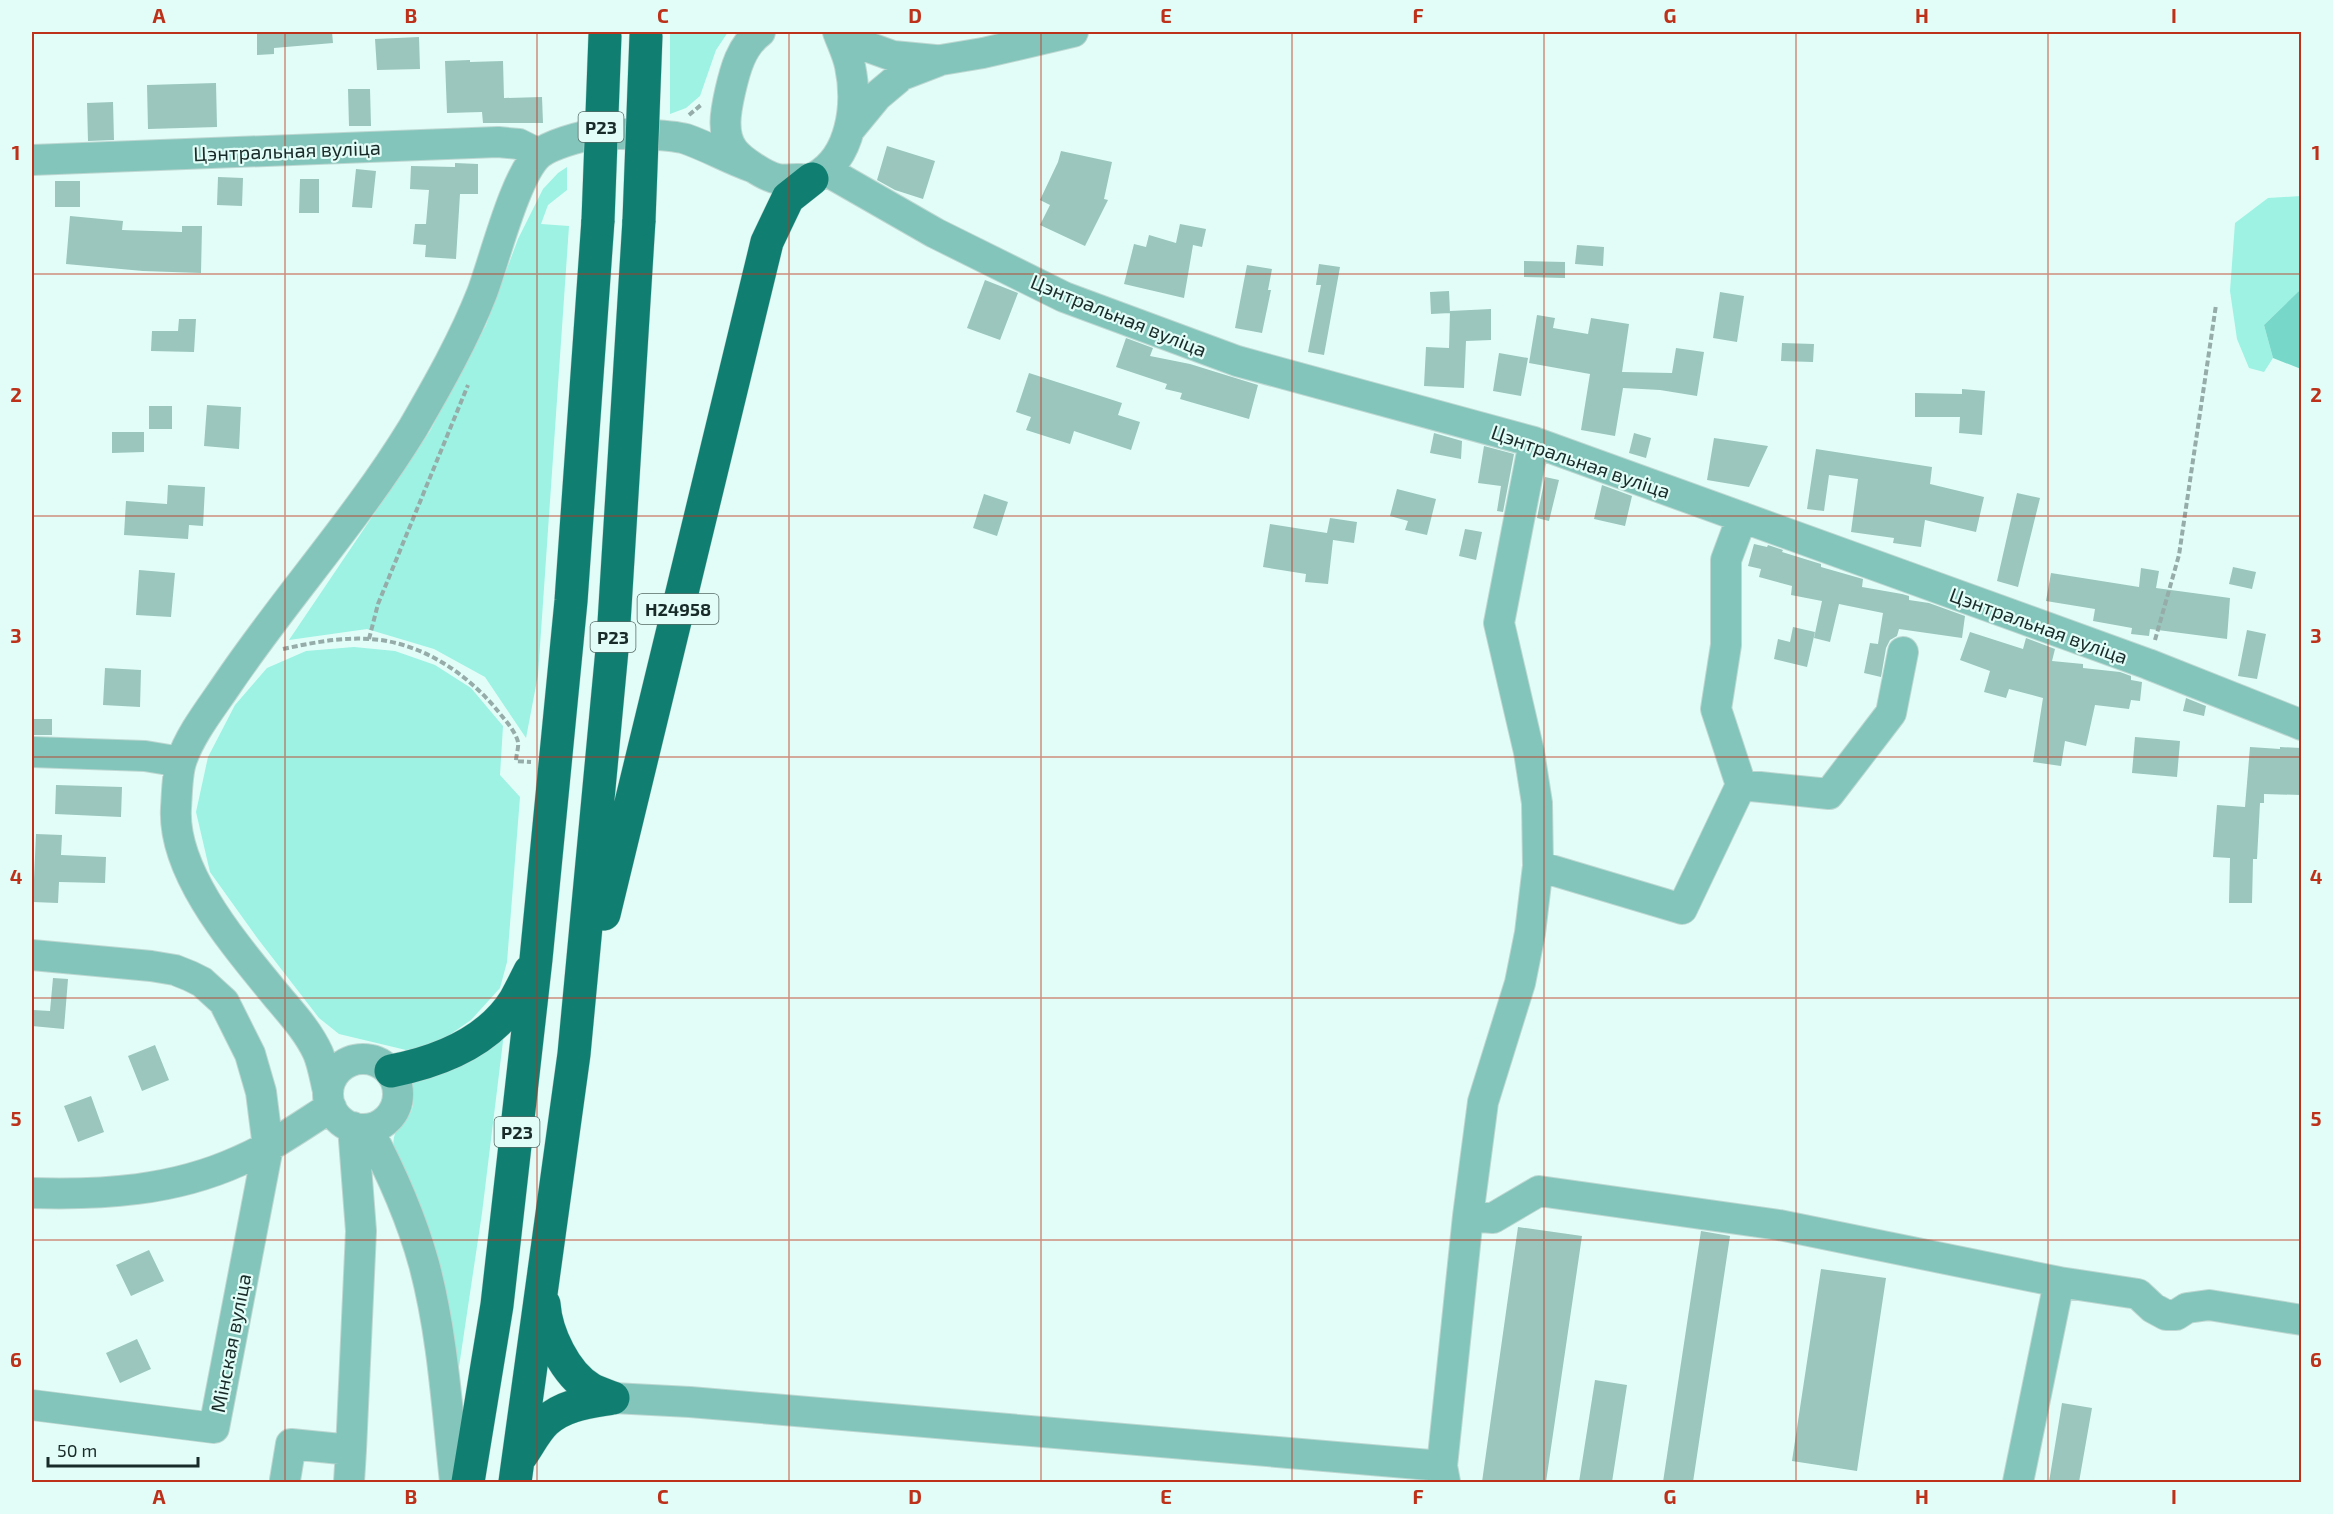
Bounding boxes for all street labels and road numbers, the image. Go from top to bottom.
road number: Р23 [578,112,624,142]
street label: Цэнтральная вуліца [193,135,381,166]
street label: Цэнтральная вуліца [1027,269,1211,362]
street label: Цэнтральная вуліца [1488,419,1674,504]
street label: Цэнтральная вуліца [1946,582,2131,669]
road number: Н24958 [638,594,718,624]
road number: Р23 [590,622,636,652]
road number: Р23 [494,1117,540,1147]
street label: Мінская вуліца [205,1271,256,1415]

